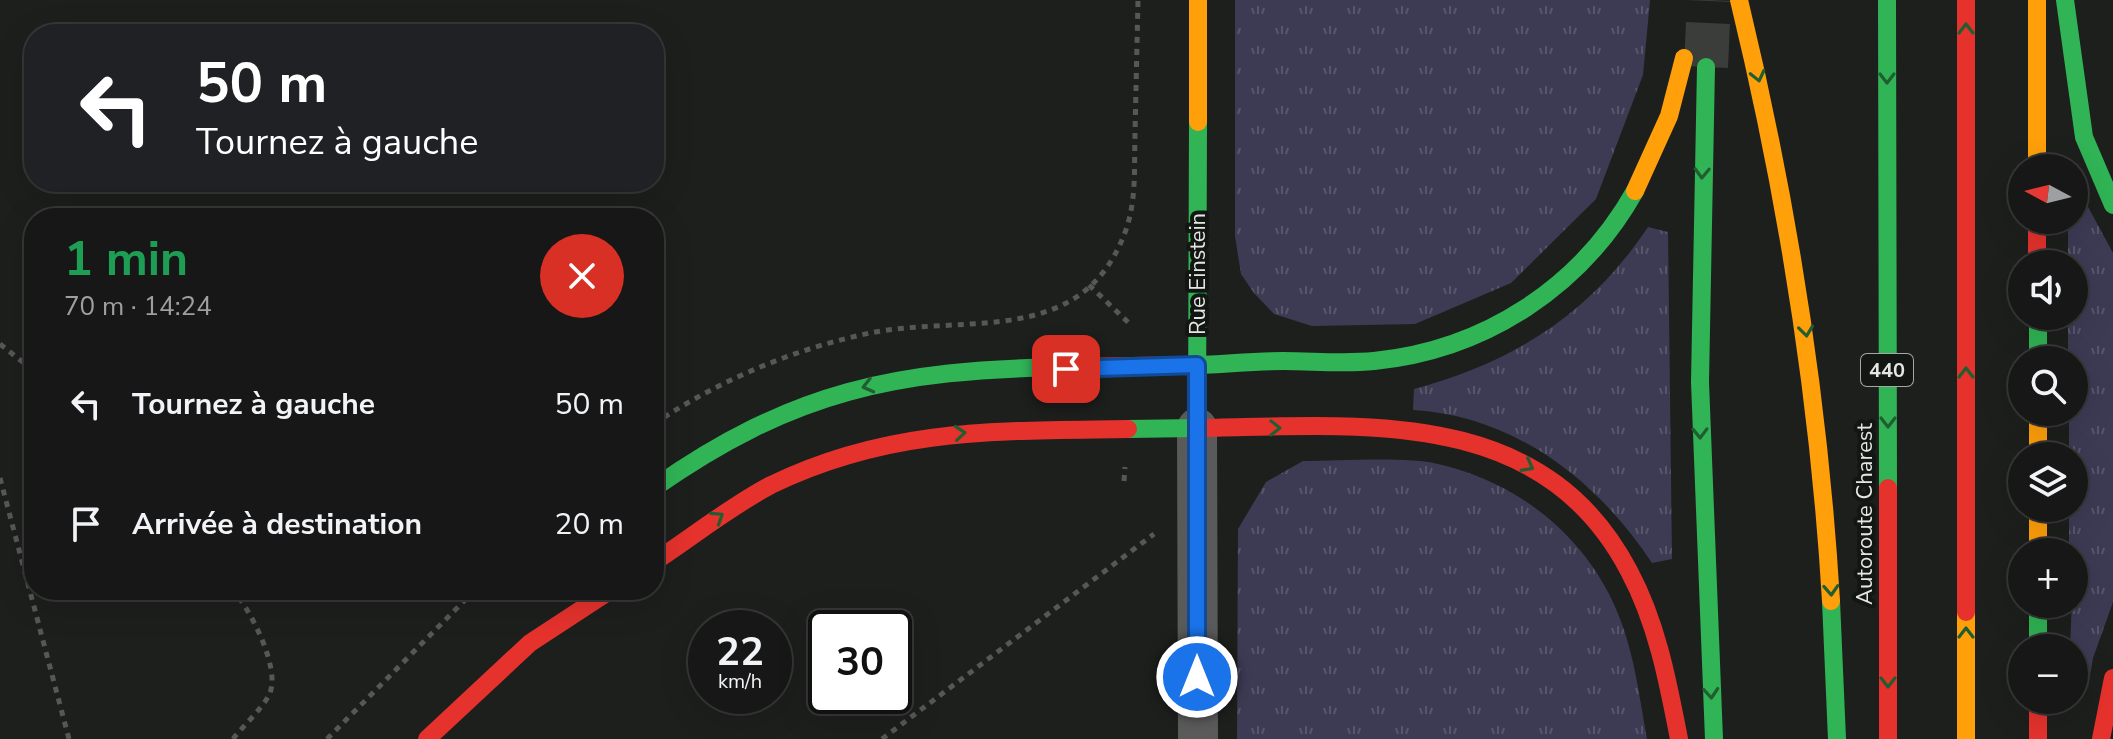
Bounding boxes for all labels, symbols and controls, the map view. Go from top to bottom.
one-way arrow [1957,22,1975,35]
text: 50 m [196,45,327,122]
icon: left [64,56,168,160]
one-way arrow [1749,68,1766,82]
one-way arrow [1878,72,1896,85]
text: Tournez à gauche [196,118,478,167]
north arrow [2008,154,2088,234]
map controls [2008,154,2088,714]
one-way arrow [1694,167,1711,180]
street label: Rue Einstein [1183,213,1213,335]
text: 1 min [64,226,188,292]
button: close [540,234,624,318]
button: sound [2008,250,2088,330]
text: 70 m · 14:24 [64,289,212,324]
one-way arrow [1797,324,1814,338]
pin [1032,335,1100,403]
button: search [2008,346,2088,426]
icon: arrive [1044,347,1088,391]
road number: 440 [1861,354,1913,386]
one-way arrow [1957,366,1975,379]
one-way arrow [862,376,875,393]
icon: left [64,382,108,426]
text: Tournez à gauche [132,384,375,425]
text: 50 m [555,384,624,425]
one-way arrow [1879,416,1897,429]
one-way arrow [1269,419,1282,437]
street label: Autoroute Charest [1850,423,1880,605]
one-way arrow [954,424,967,441]
one-way arrow [1692,427,1709,440]
button: layers [2008,442,2088,522]
one-way arrow [1520,456,1535,471]
icon: arrive [64,502,108,546]
text: Arrivée à destination [132,504,422,545]
text: 20 m [555,504,624,545]
one-way arrow [709,512,723,527]
button: + [2008,538,2088,618]
one-way arrow [1822,584,1839,597]
speed limit sign: 30 [808,610,912,714]
text: 22 [716,625,764,679]
one-way arrow [1957,626,1975,639]
button: − [2008,634,2088,714]
position arrow [1155,635,1239,719]
text: km/h [718,668,762,695]
one-way arrow [1879,676,1897,689]
one-way arrow [1702,687,1719,699]

